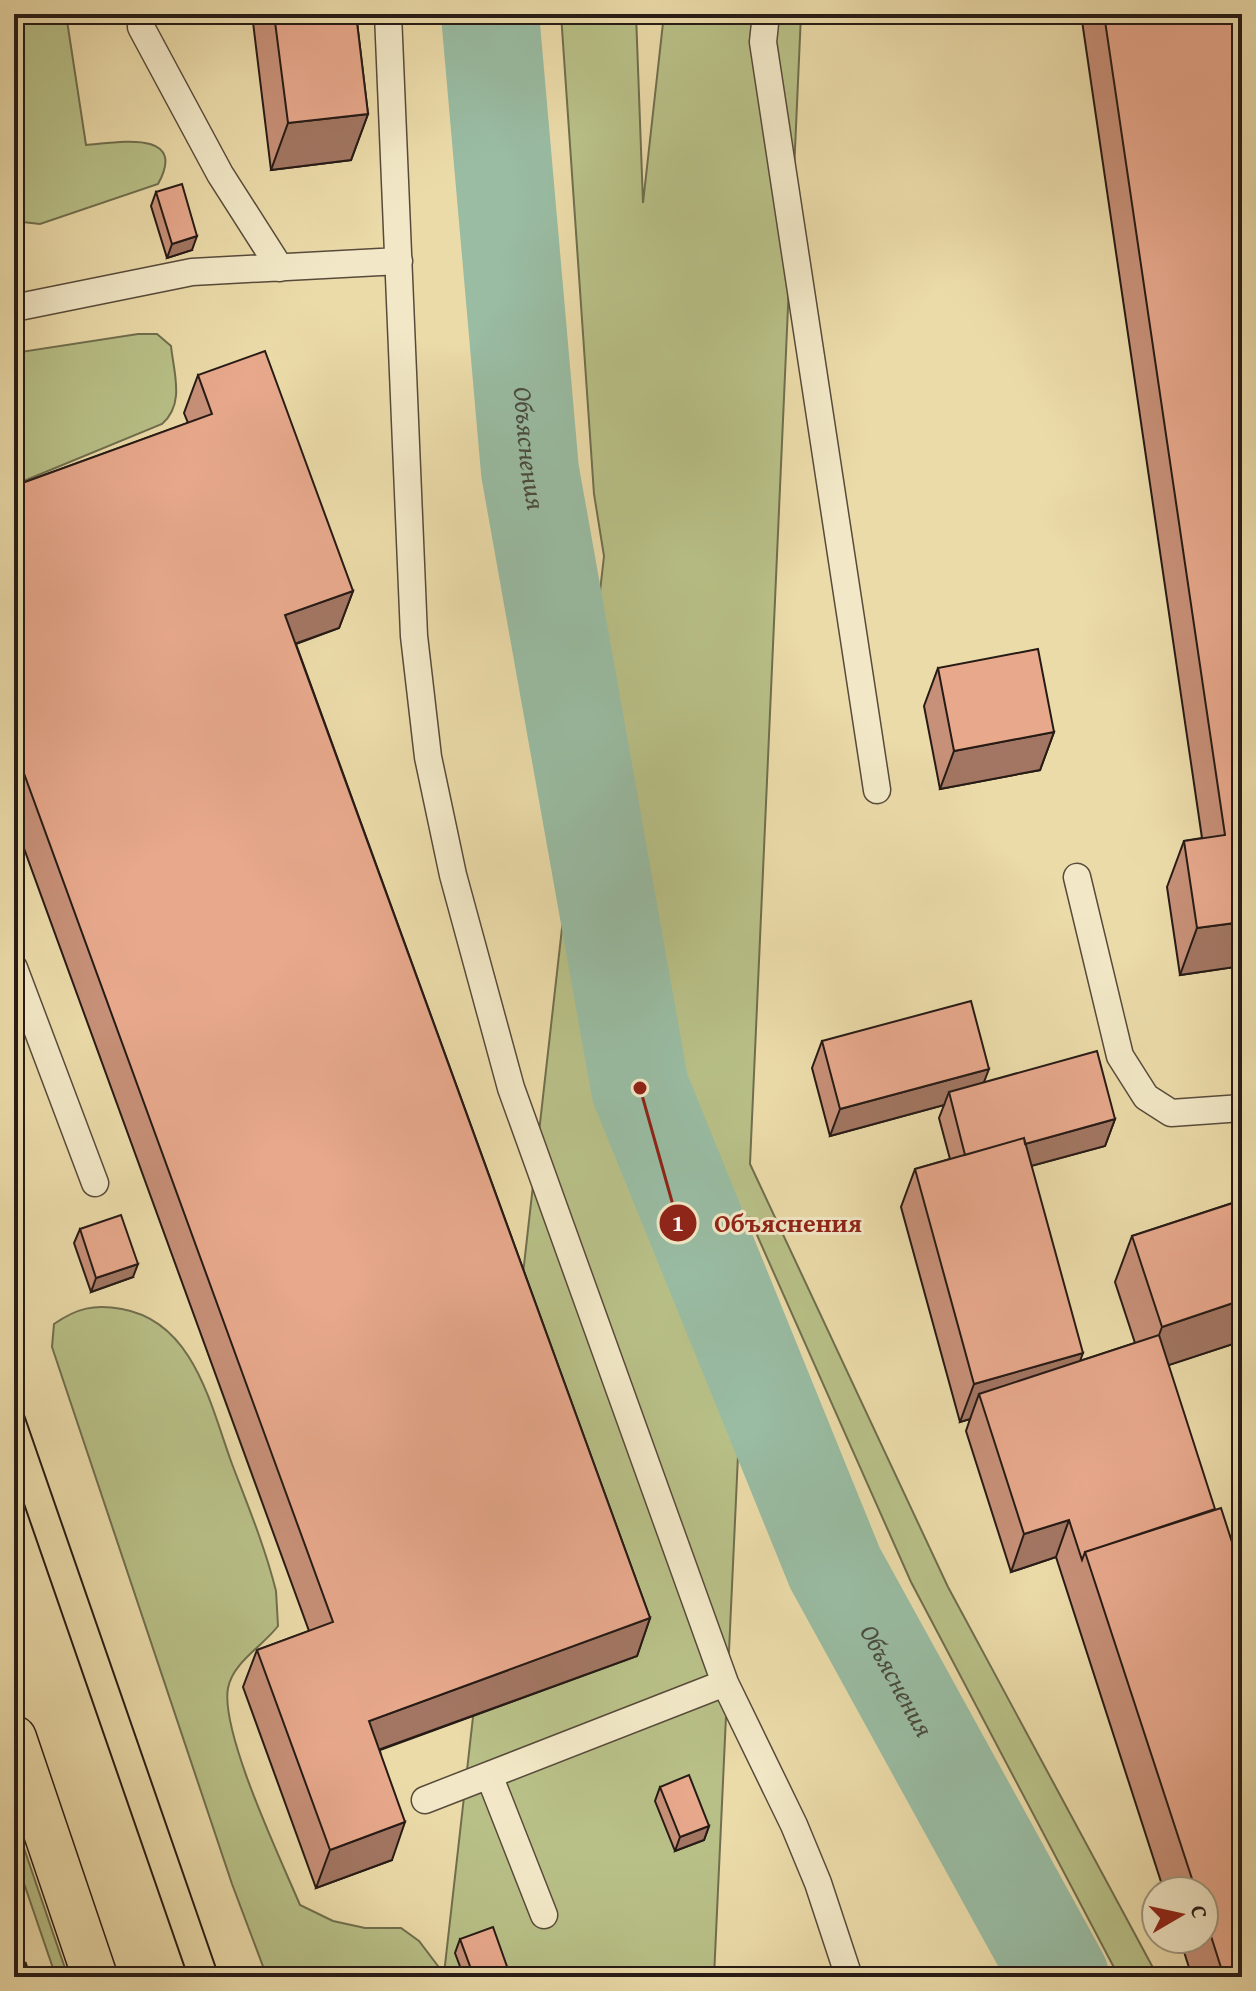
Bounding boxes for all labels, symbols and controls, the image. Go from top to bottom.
water label: Объяснения [504,385,557,513]
callout: Объяснения [658,1198,878,1248]
text: Объяснения [714,1203,862,1242]
text: 1 [672,1205,684,1240]
water label: Объяснения [850,1617,944,1744]
north arrow [1140,1875,1220,1955]
text: С [1183,1903,1217,1921]

